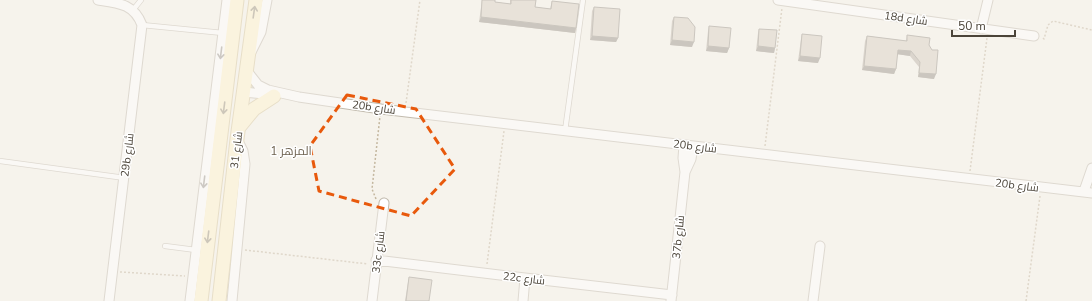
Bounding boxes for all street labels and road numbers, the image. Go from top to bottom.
street label: 18d شارع [883,8,929,29]
street label: 20b شارع [351,97,397,118]
street label: شارع 31 [227,131,246,170]
street label: 29b شارع [117,132,138,178]
street label: 20b شارع [672,136,718,157]
street label: 20b شارع [994,175,1040,196]
street label: 37b شارع [669,215,688,260]
street label: 33c شارع [368,230,389,274]
street label: 22c شارع [502,268,546,289]

